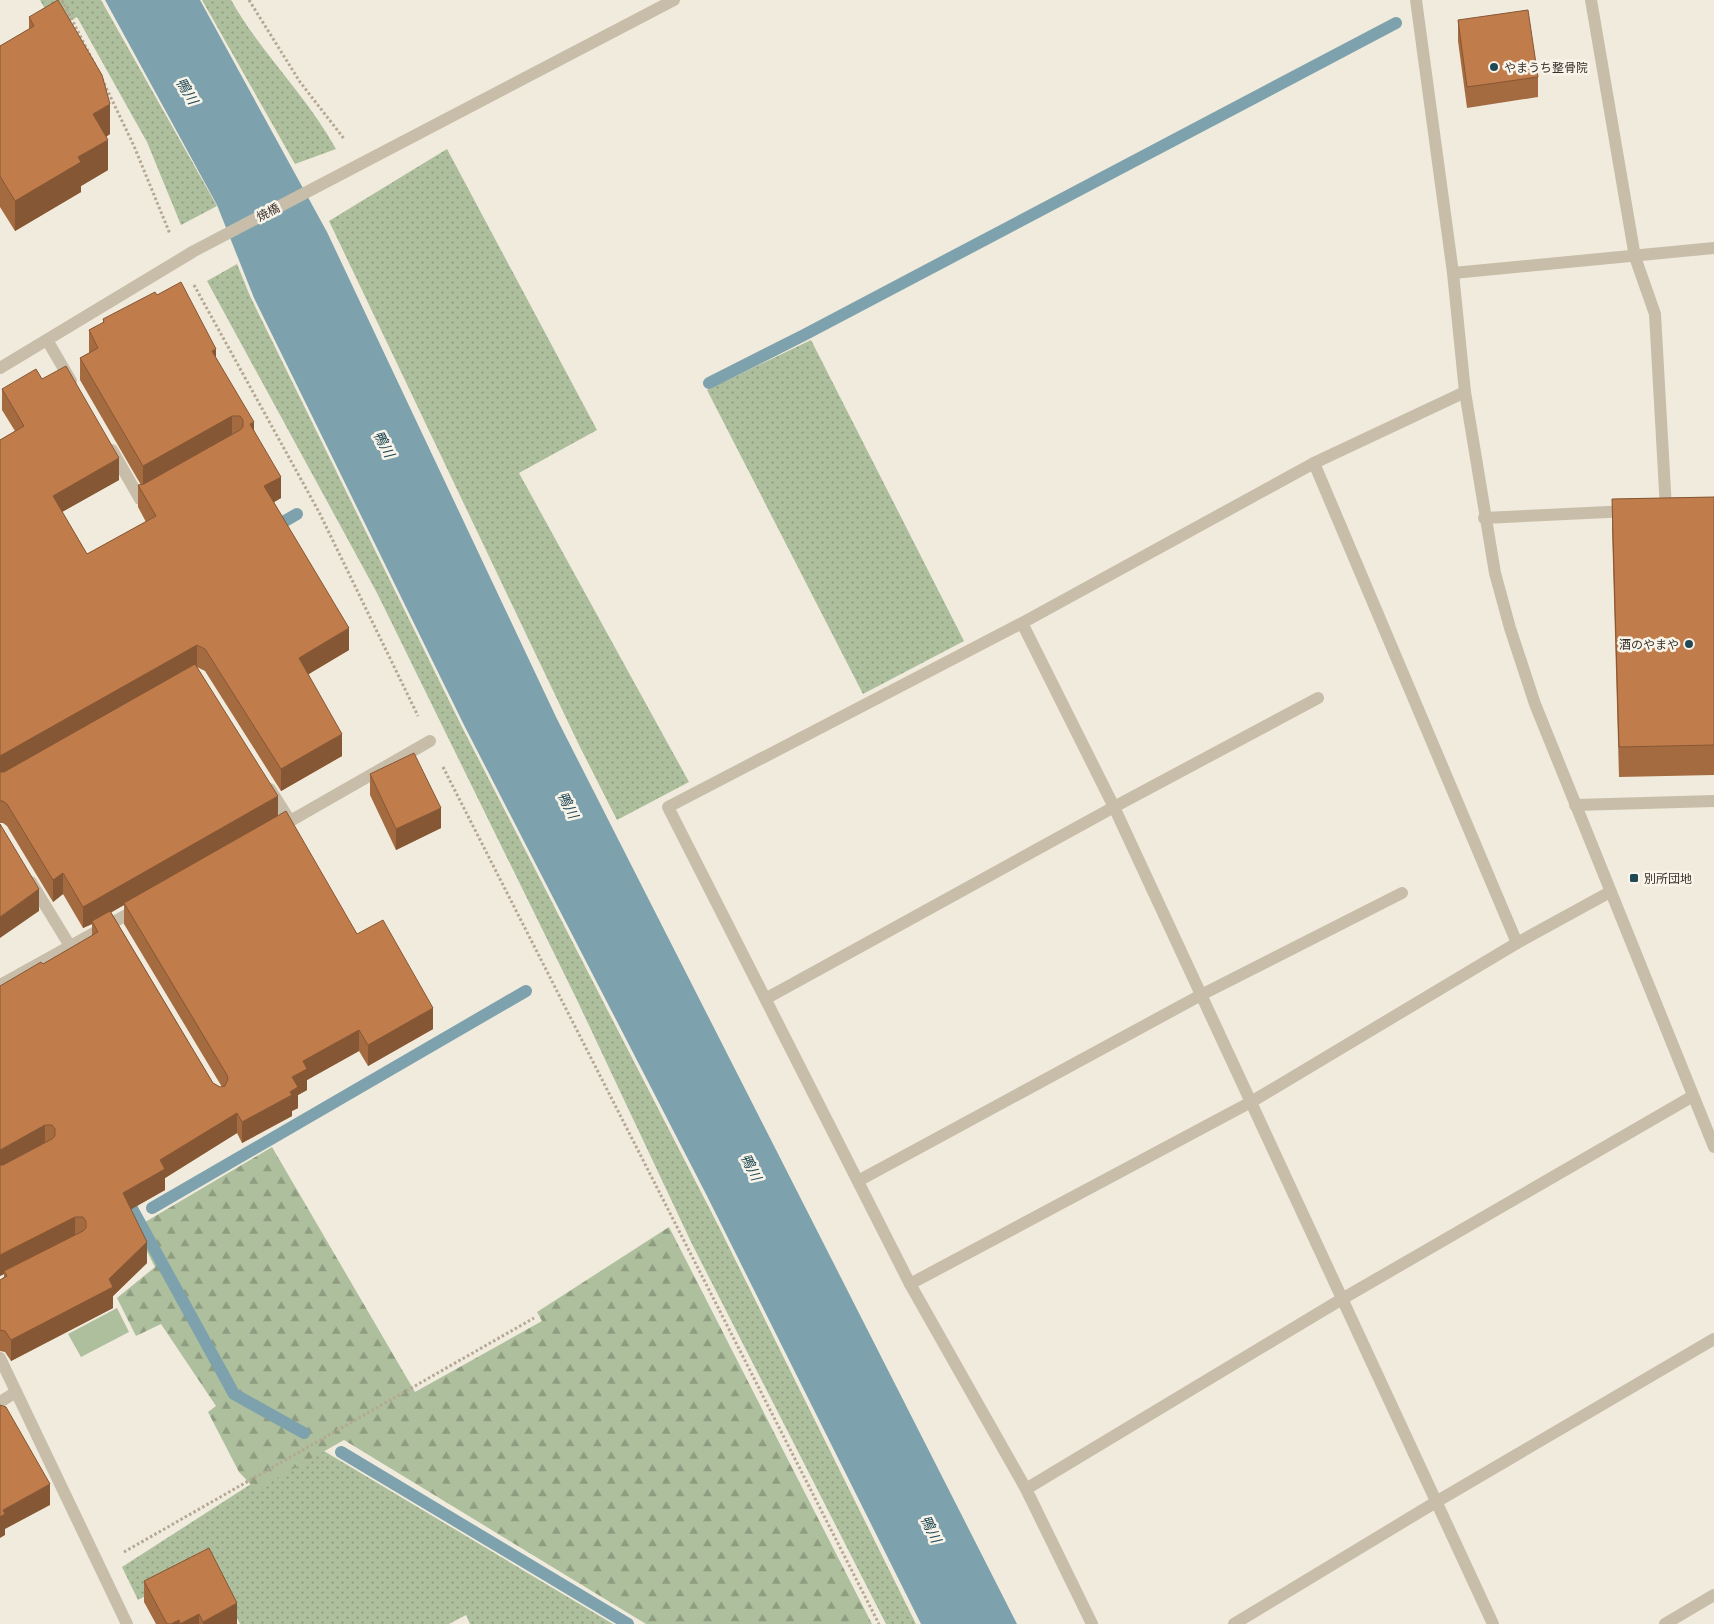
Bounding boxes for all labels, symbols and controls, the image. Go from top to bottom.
place label: やまうち整骨院 [1504,60,1588,75]
marker: やまうち整骨院 [1488,61,1500,73]
water label: 鴨川 [172,74,203,109]
street label: 焼橋 [254,200,282,224]
water label: 鴨川 [369,427,399,462]
place label: 酒のやまや [1619,637,1679,652]
marker: 酒のやまや [1683,638,1695,650]
water label: 鴨川 [554,788,583,823]
place label: 別所団地 [1644,871,1692,886]
marker: 別所団地 [1628,872,1640,884]
water label: 鴨川 [737,1150,766,1185]
water label: 鴨川 [917,1512,946,1547]

